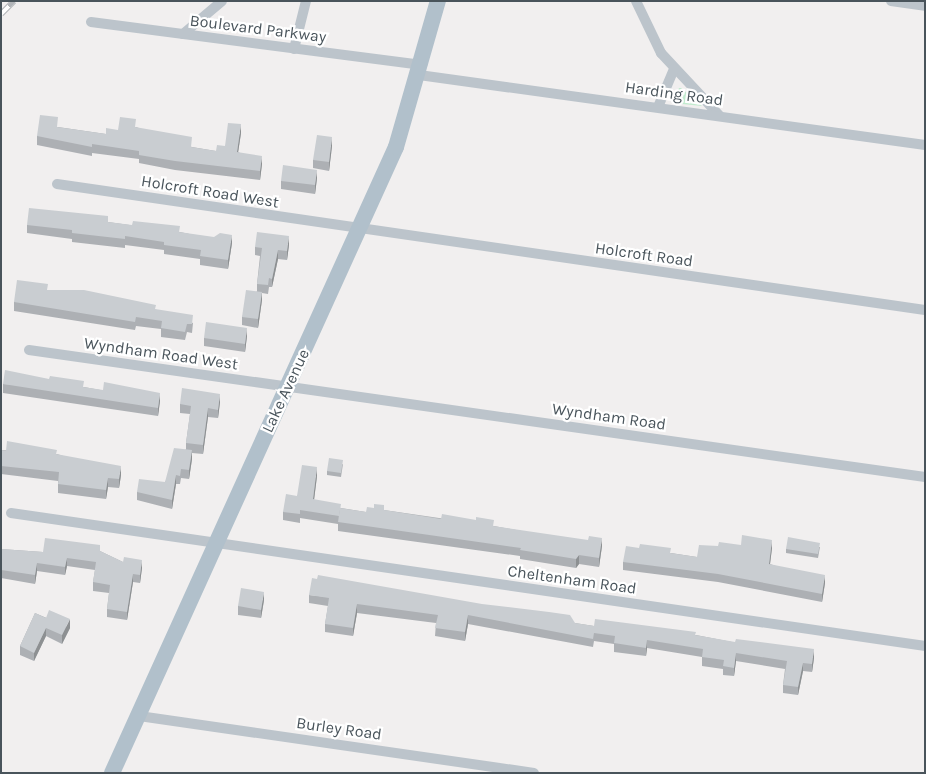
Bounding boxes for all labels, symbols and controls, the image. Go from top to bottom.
street label: Boulevard Parkway [189,11,327,47]
street label: Harding Road [624,78,724,110]
street label: Holcroft Road West [140,172,280,212]
street label: Holcroft Road [594,239,694,271]
street label: Wyndham Road West [83,334,239,374]
street label: Lake Avenue [258,346,314,436]
street label: Wyndham Road [551,399,667,435]
street label: Cheltenham Road [506,561,638,599]
street label: Burley Road [295,713,383,745]

